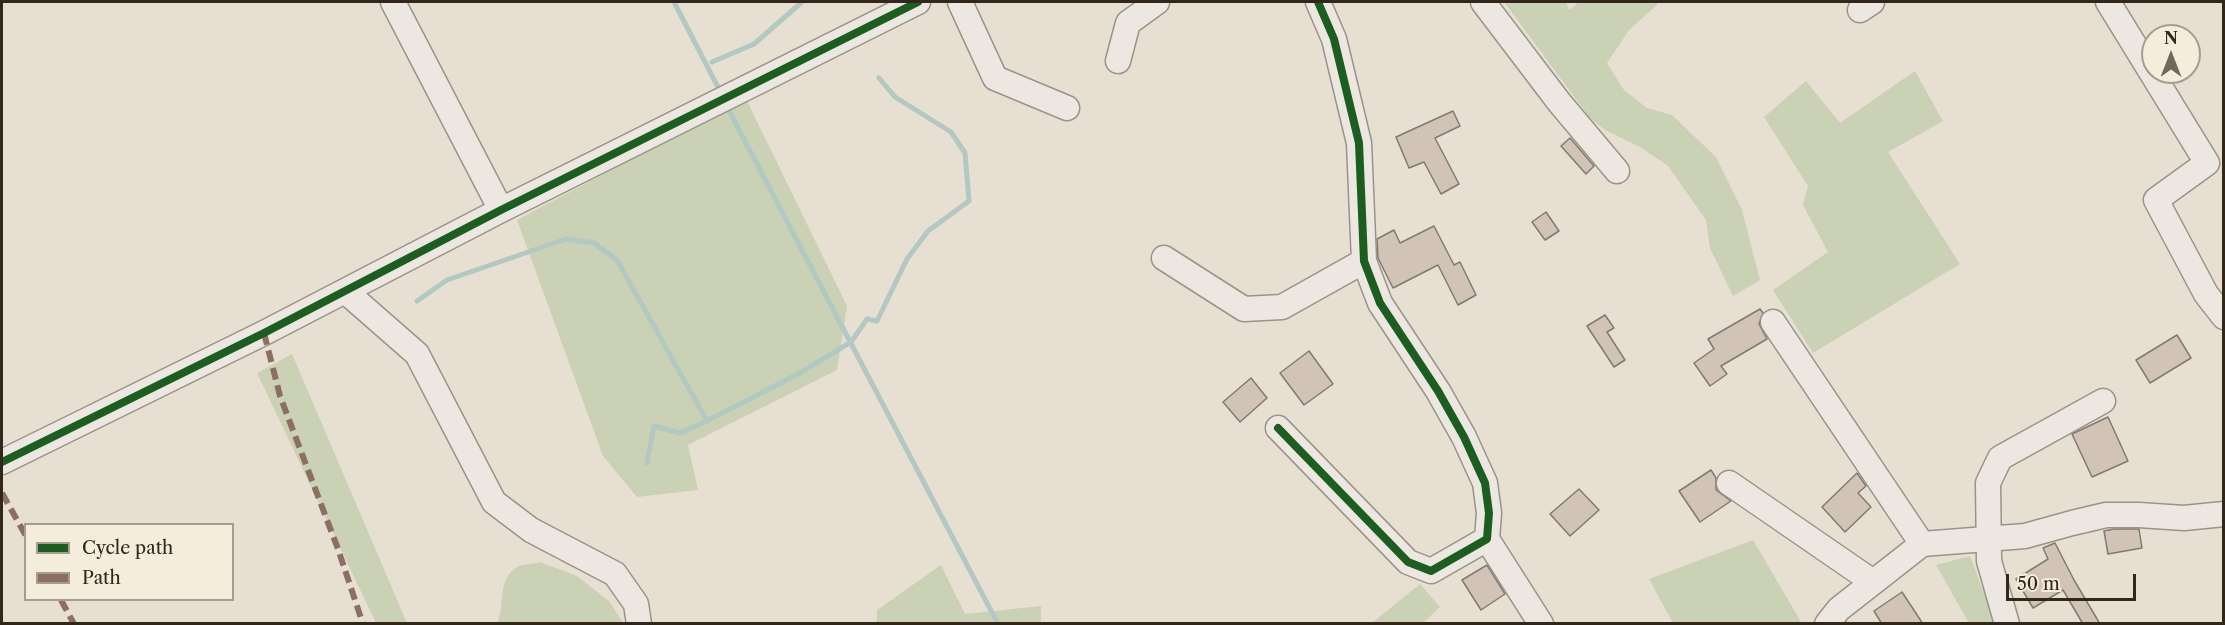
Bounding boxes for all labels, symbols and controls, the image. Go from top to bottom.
north arrow [2141,24,2201,84]
text: N [2164,28,2178,48]
legend [24,523,234,601]
text: Cycle path [82,537,173,559]
scale bar [2009,562,2140,600]
text: Path [82,567,121,589]
text: 50 m [2017,573,2060,595]

